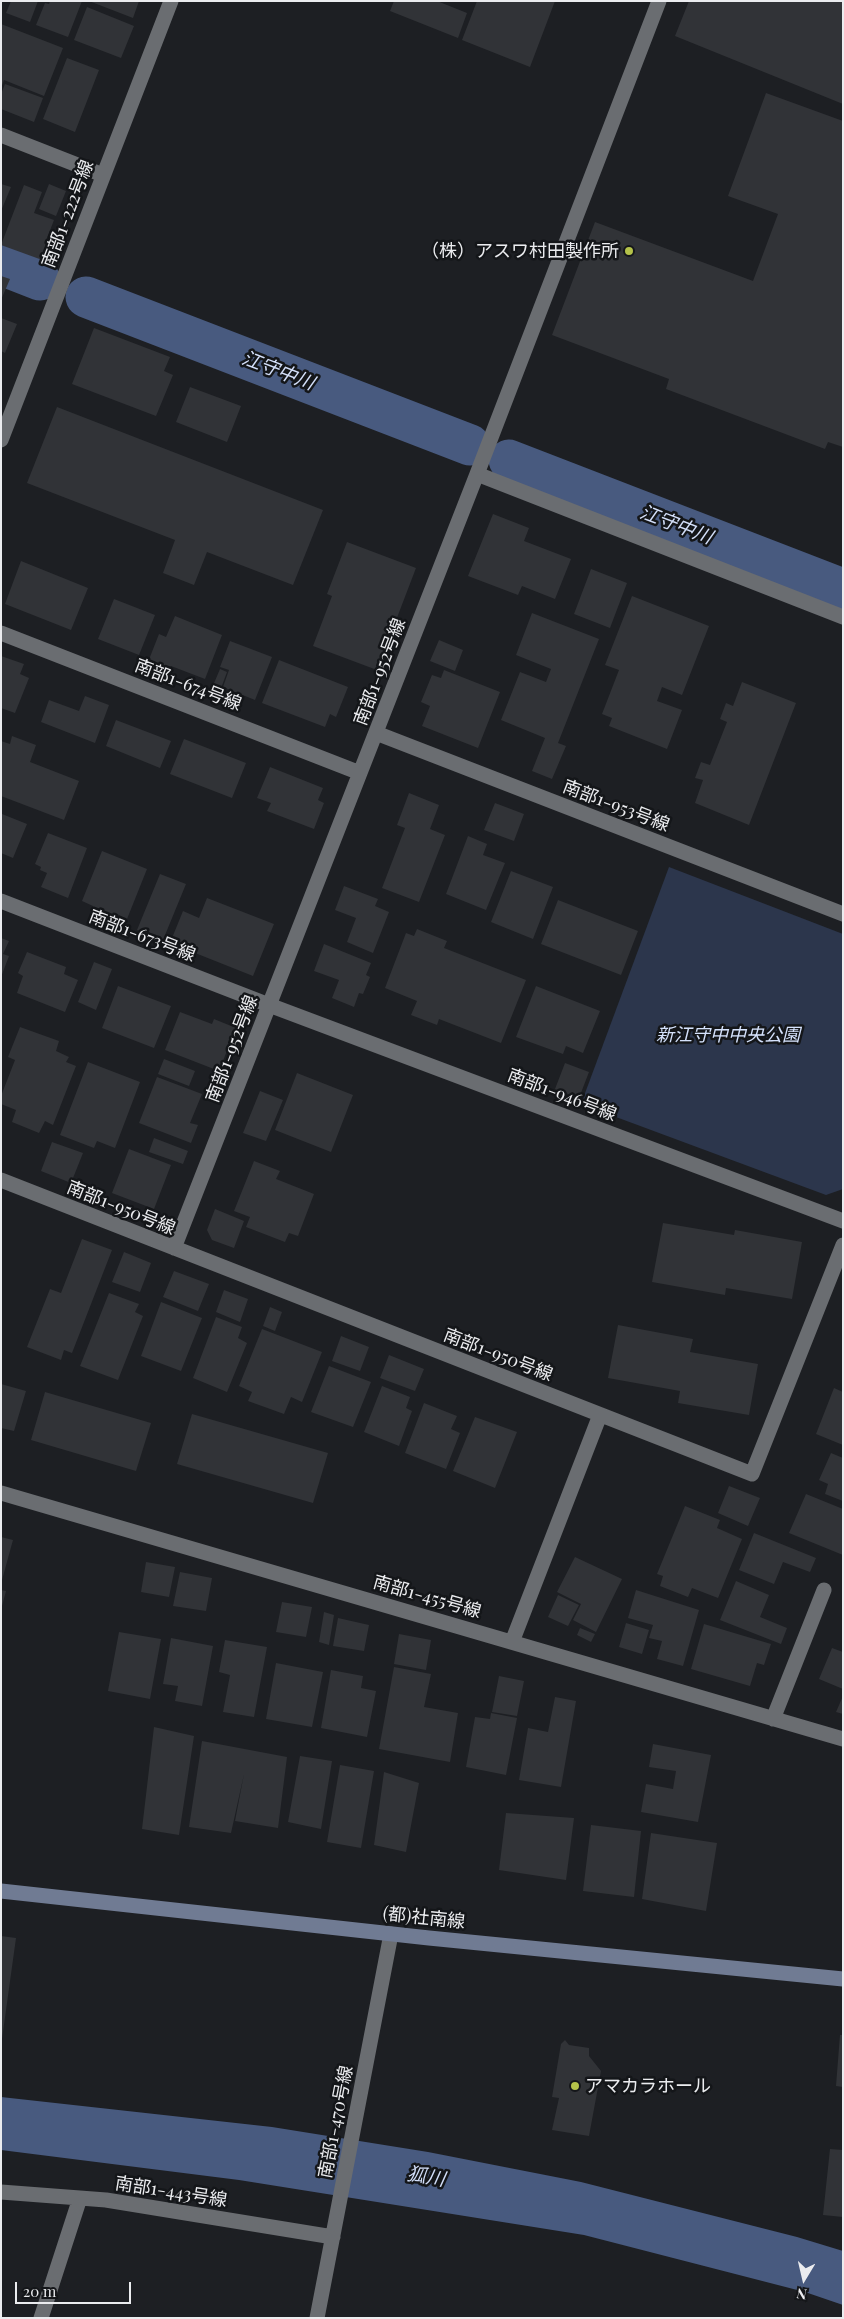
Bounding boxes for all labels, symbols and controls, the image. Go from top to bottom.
street label: 南部1-222号線 [38,157,98,271]
place label: （株）アスワ村田製作所 [421,240,619,262]
marker: （株）アスワ村田製作所 [623,245,635,257]
water label: 江守中川 [238,347,318,395]
water label: 江守中川 [636,501,716,549]
street label: 南部1-952号線 [350,615,410,729]
street label: 南部1-674号線 [132,655,244,715]
street label: 南部1-953号線 [560,776,672,836]
street label: 南部1-673号線 [86,906,198,966]
street label: 南部1-952号線 [202,992,262,1106]
park label: 新江守中中央公園 [656,1024,800,1046]
street label: 南部1-946号線 [504,1064,620,1126]
street label: 南部1-950号線 [64,1176,178,1240]
street label: 南部1-950号線 [440,1324,556,1386]
street label: 南部1-455号線 [370,1571,484,1623]
street label: (都)社南線 [382,1903,466,1933]
street label: 南部1-470号線 [314,2064,358,2180]
place label: アマカラホール [585,2075,711,2097]
marker: アマカラホール [569,2080,581,2092]
water label: 狐川 [405,2162,447,2192]
street label: 南部1-443号線 [113,2172,229,2212]
north arrow [779,2254,829,2304]
scale bar [18,2272,134,2304]
text: 20 m [23,2281,56,2301]
text: N [795,2284,808,2304]

